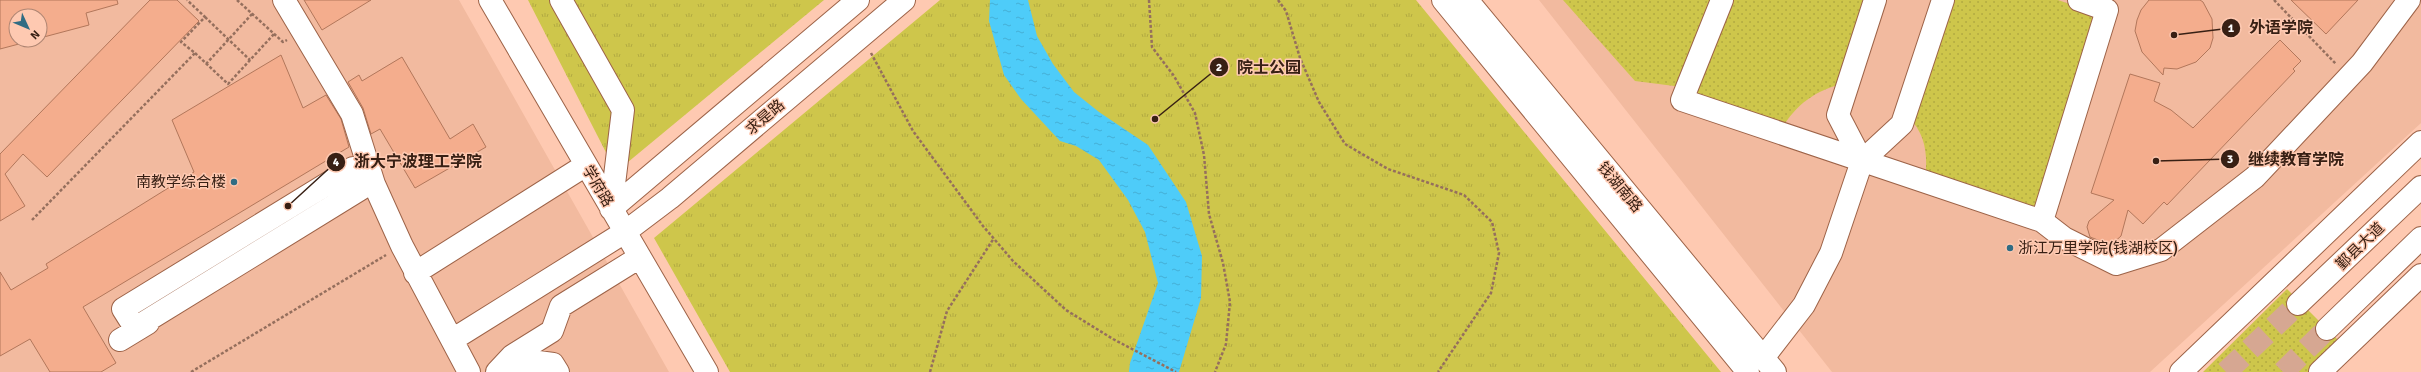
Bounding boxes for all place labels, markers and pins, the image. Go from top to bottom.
callout: 外语学院 [2221,14,2321,42]
callout: 院士公园 [1209,53,1309,81]
callout: 继续教育学院 [2220,145,2352,173]
callout: 浙大宁波理工学院 [326,148,490,176]
place label: 南教学综合楼 [136,173,226,191]
marker: 南教学综合楼 [229,177,239,187]
place label: 浙江万里学院(钱湖校区) [2018,239,2178,257]
marker: 浙江万里学院(钱湖校区) [2005,243,2015,253]

